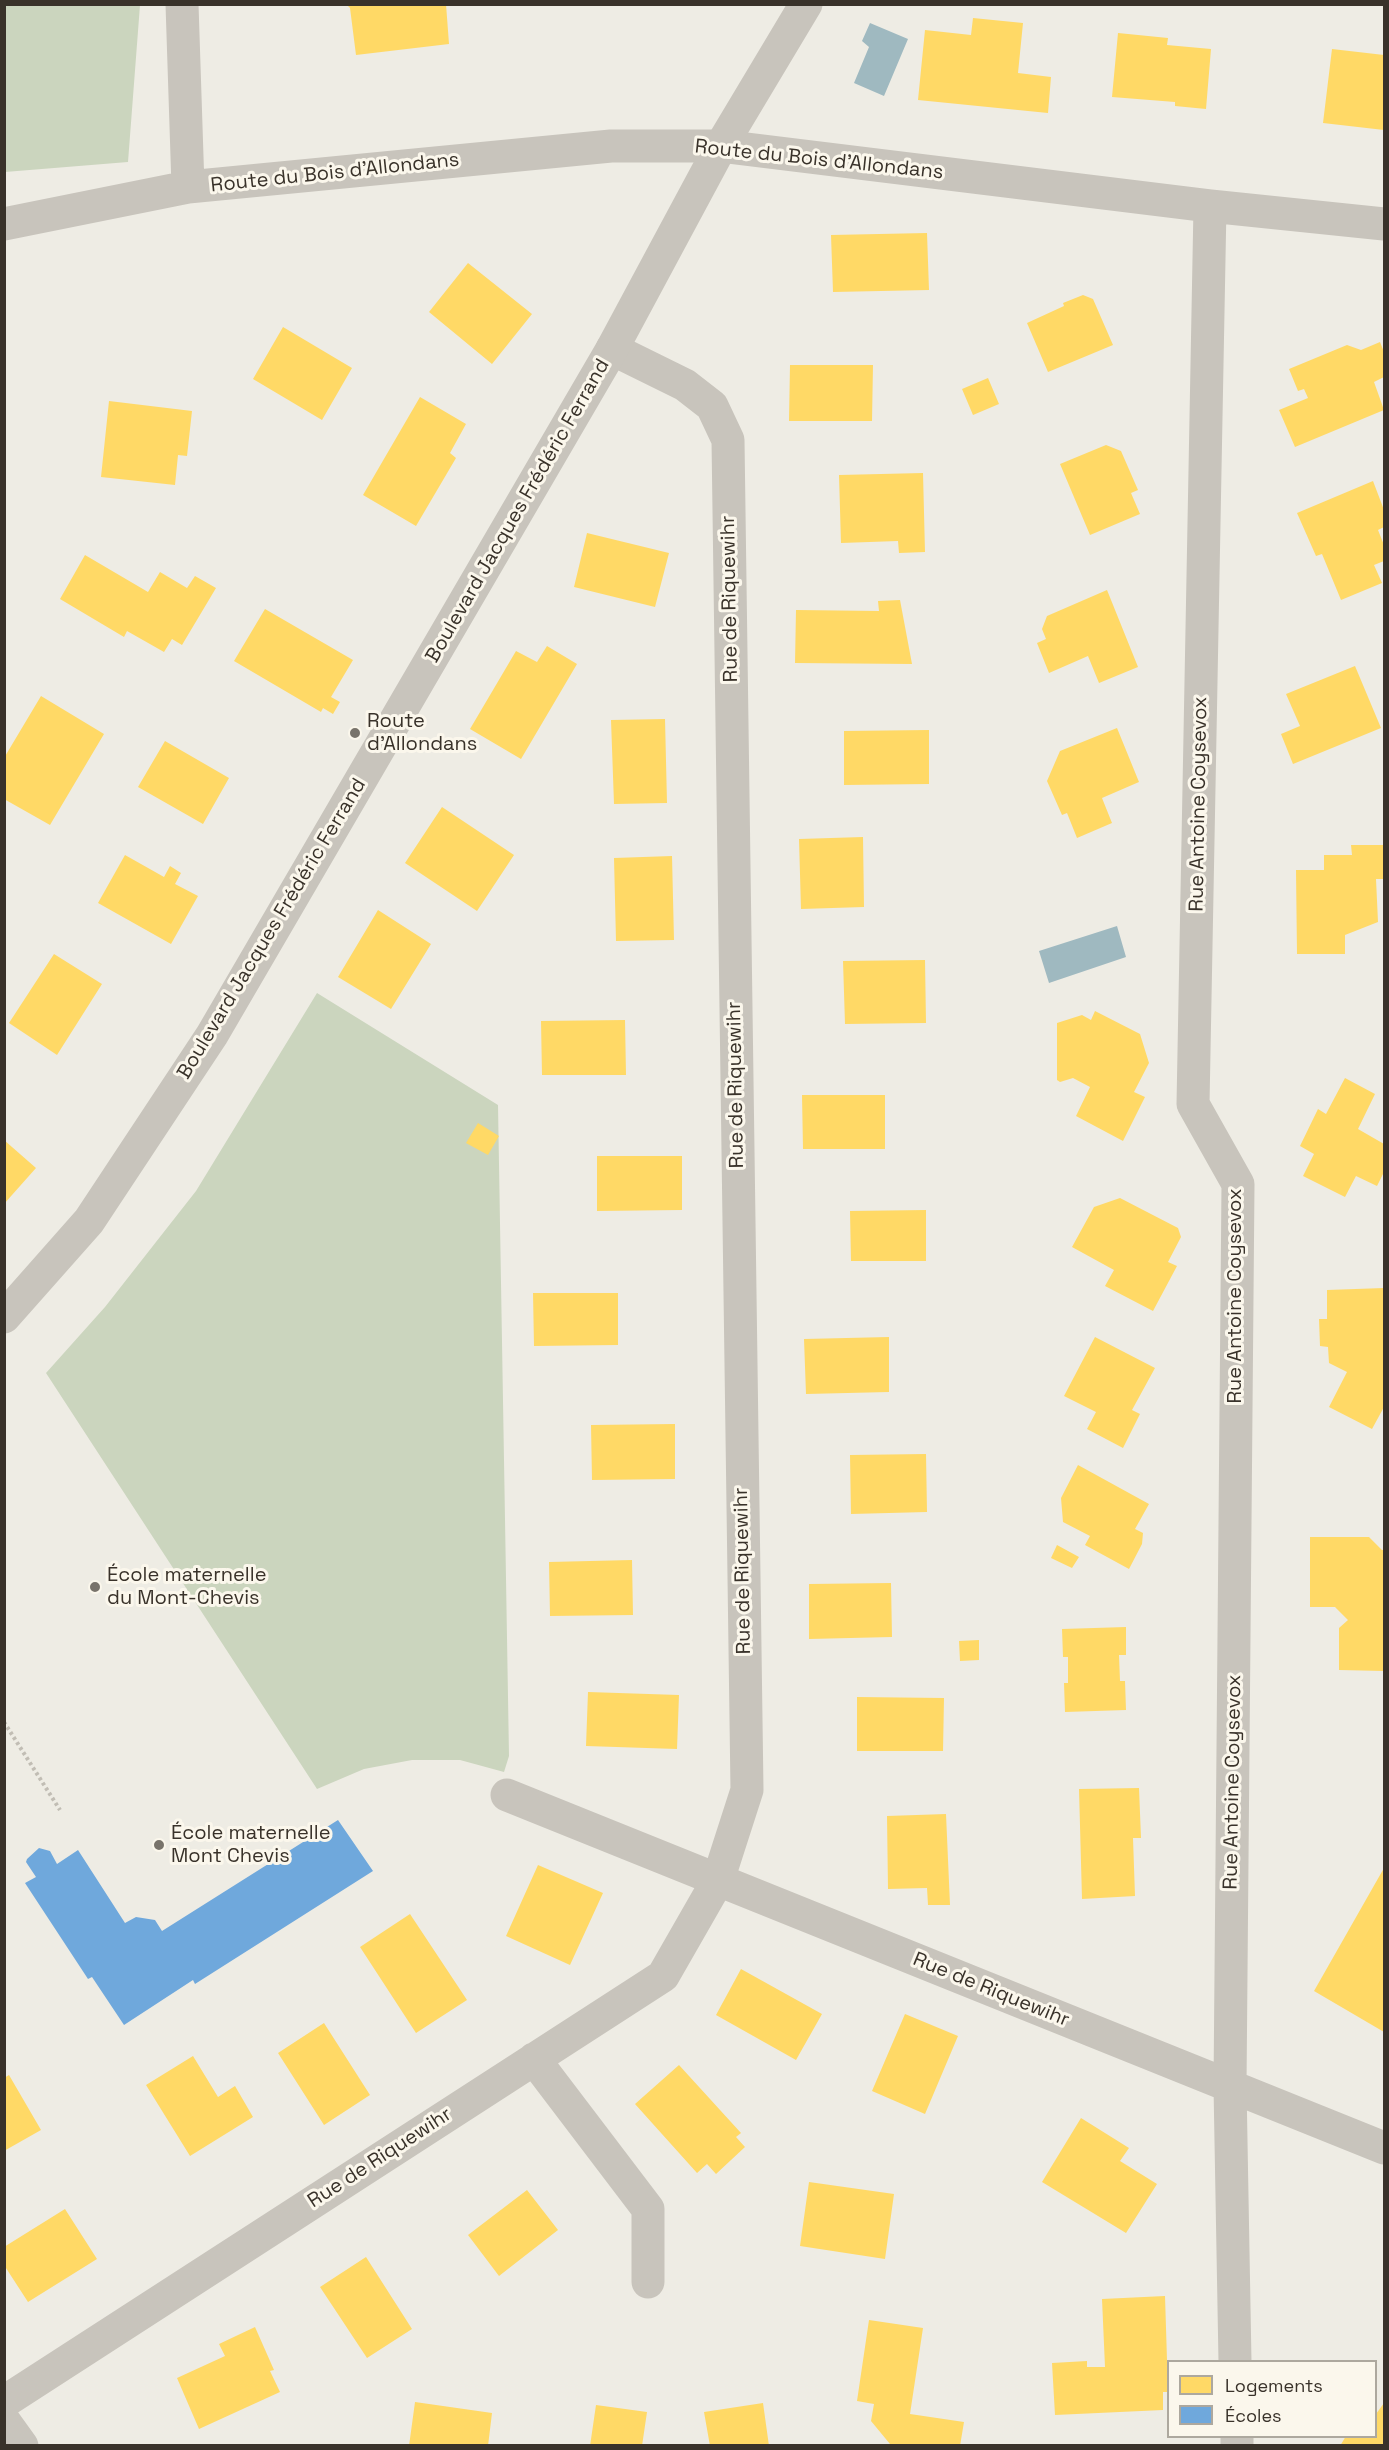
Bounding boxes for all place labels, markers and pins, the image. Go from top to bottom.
place label: Route d'Allondans [367,710,477,757]
marker: Route d'Allondans [348,726,362,740]
place label: École maternelle du Mont-Chevis [107,1564,266,1611]
marker: École maternelle du Mont-Chevis [88,1580,102,1594]
place label: École maternelle Mont Chevis [171,1822,330,1869]
marker: École maternelle Mont Chevis [152,1838,166,1852]

